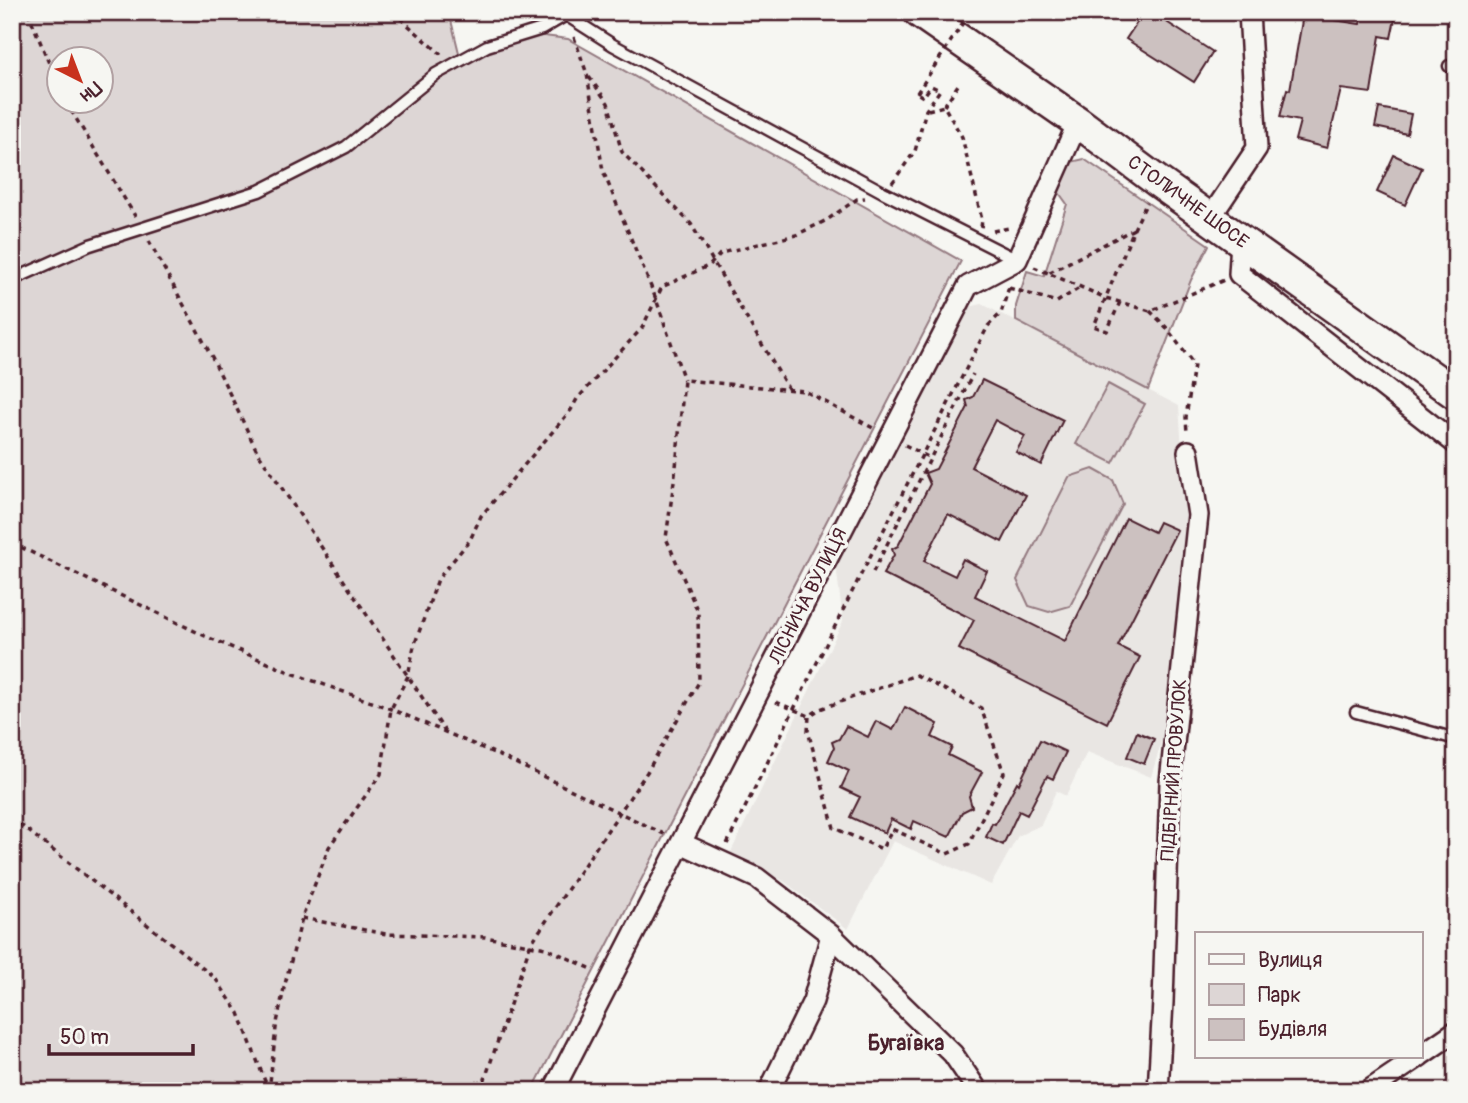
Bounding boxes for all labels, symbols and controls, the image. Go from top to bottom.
north arrow [46,46,116,116]
text: Пн [75,76,106,108]
street label: СТОЛИЧНЕ ШОСЕ [1123,150,1253,254]
street label: ЛІСНИЧА ВУЛИЦЯ [763,524,853,669]
street label: ПІДБІРНИЙ ПРОВУЛОК [1156,678,1192,862]
legend [1195,932,1422,1058]
text: Вулиця [1258,947,1322,974]
text: Парк [1258,982,1301,1009]
scale bar [49,1012,192,1056]
text: Будівля [1258,1016,1327,1043]
text: 50 m [60,1024,109,1051]
district label: Бугаївка [868,1030,945,1057]

